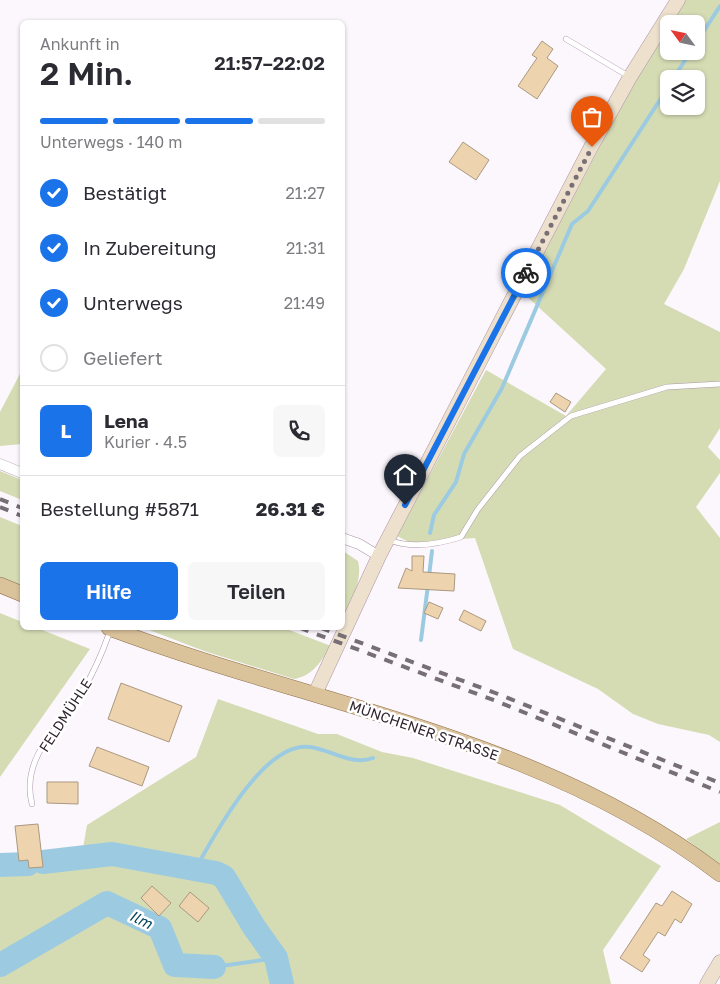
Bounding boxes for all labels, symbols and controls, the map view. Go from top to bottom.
north arrow [660,15,705,60]
map controls [660,15,705,115]
text: Ankunft in [40,34,120,54]
text: 21:57–22:02 [214,51,325,74]
text: 2 Min. [40,54,133,92]
button: layers [660,70,705,115]
pin [571,96,613,147]
icon: bag [578,103,606,131]
text: Unterwegs · 140 m [40,132,182,152]
icon: check [40,179,68,207]
text: Bestätigt [83,181,167,204]
text: 21:27 [285,183,325,203]
icon: check [40,234,68,262]
text: In Zubereitung [83,236,216,259]
text: 21:31 [286,238,325,258]
courier [501,248,551,298]
icon: bike [512,259,540,287]
icon: check [40,289,68,317]
text: Unterwegs [83,291,183,314]
text: 21:49 [284,293,325,313]
text: Geliefert [83,346,163,369]
button: phone [273,405,325,457]
text: Lena [104,409,149,432]
text: L [61,419,71,442]
text: Kurier · 4.5 [104,432,187,452]
pin [384,454,426,505]
icon: home [391,461,419,489]
text: Bestellung #5871 [40,497,199,520]
text: 26.31 € [256,497,325,520]
button: Hilfe [40,562,178,620]
button: Teilen [188,562,325,620]
street label: FELDMÜHLE [35,675,95,755]
street label: MÜNCHENER STRASSE [347,696,501,764]
water label: Ilm [127,906,156,932]

